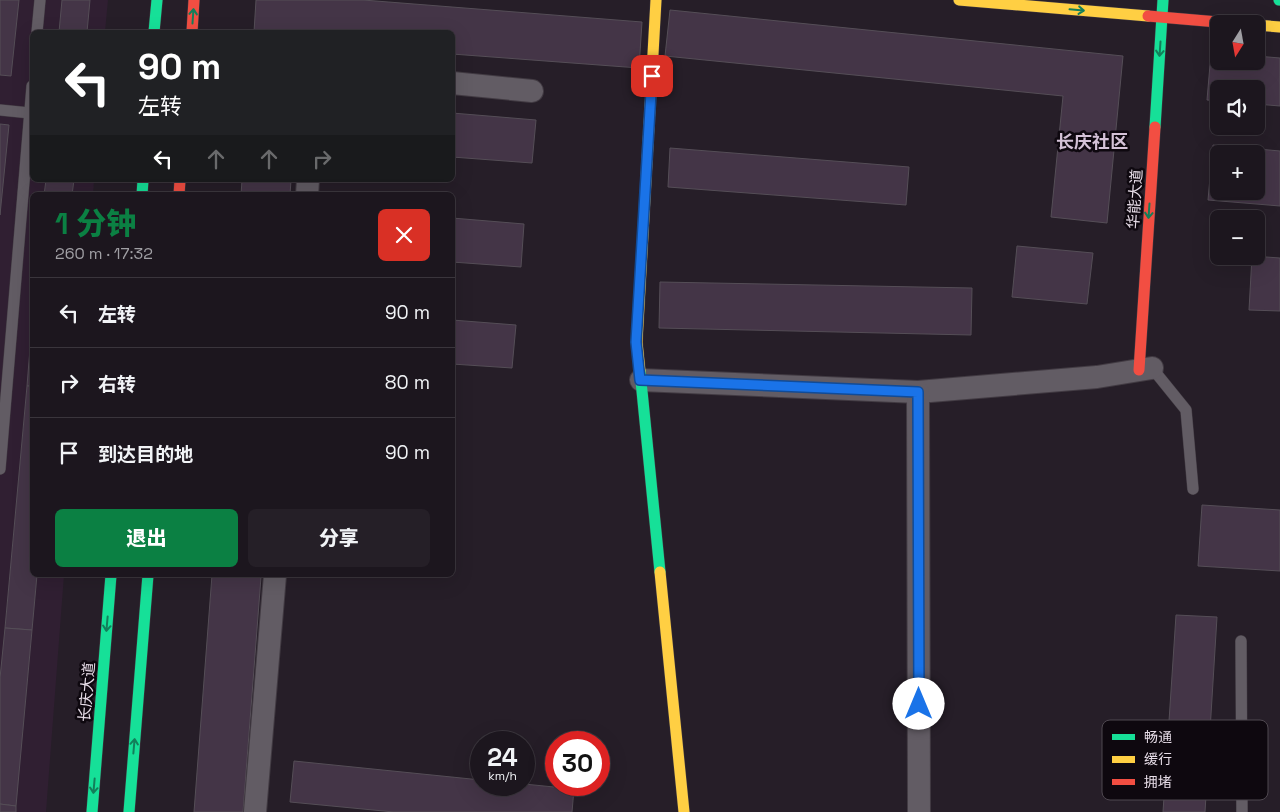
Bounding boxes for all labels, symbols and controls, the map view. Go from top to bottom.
one-way arrow [1069,5,1085,14]
one-way arrow [188,9,197,25]
north arrow [1210,15,1265,70]
map controls [1210,15,1265,265]
one-way arrow [1155,40,1164,56]
text: 90 m [138,45,221,89]
icon: left [55,50,120,115]
pin [631,55,673,97]
icon: arrive [638,62,666,90]
button: sound [1210,80,1265,135]
text: 左转 [138,92,182,120]
district label: 长庆社区 [1056,130,1128,153]
icon: left [149,145,177,173]
icon: ahead [202,145,230,173]
icon: ahead [255,145,283,173]
icon: right [308,145,336,173]
button: + [1210,145,1265,200]
street label: 华能大道 [1123,168,1146,230]
one-way arrow [1145,203,1154,219]
text: 1 分钟 [55,204,136,243]
button: close [378,209,430,261]
button: − [1210,210,1265,265]
text: 260 m · 17:32 [55,243,153,264]
icon: left [55,299,83,327]
text: 90 m [385,300,430,325]
text: 左转 [98,302,136,327]
icon: right [55,369,83,397]
text: 80 m [385,370,430,395]
text: 右转 [98,372,136,397]
icon: arrive [55,439,83,467]
text: 90 m [385,440,430,465]
text: 到达目的地 [98,442,193,467]
button: 退出 [55,509,238,567]
button: 分享 [248,509,430,567]
one-way arrow [103,615,112,631]
street label: 长庆大道 [74,661,99,723]
position arrow [892,677,944,729]
legend [1102,720,1268,800]
text: 畅通 [1144,728,1172,746]
speed limit sign: 30 [545,731,610,796]
one-way arrow [129,738,139,754]
text: 24 [487,741,518,773]
text: 缓行 [1144,750,1172,768]
text: km/h [488,768,517,784]
text: 拥堵 [1144,773,1172,791]
one-way arrow [90,777,99,793]

